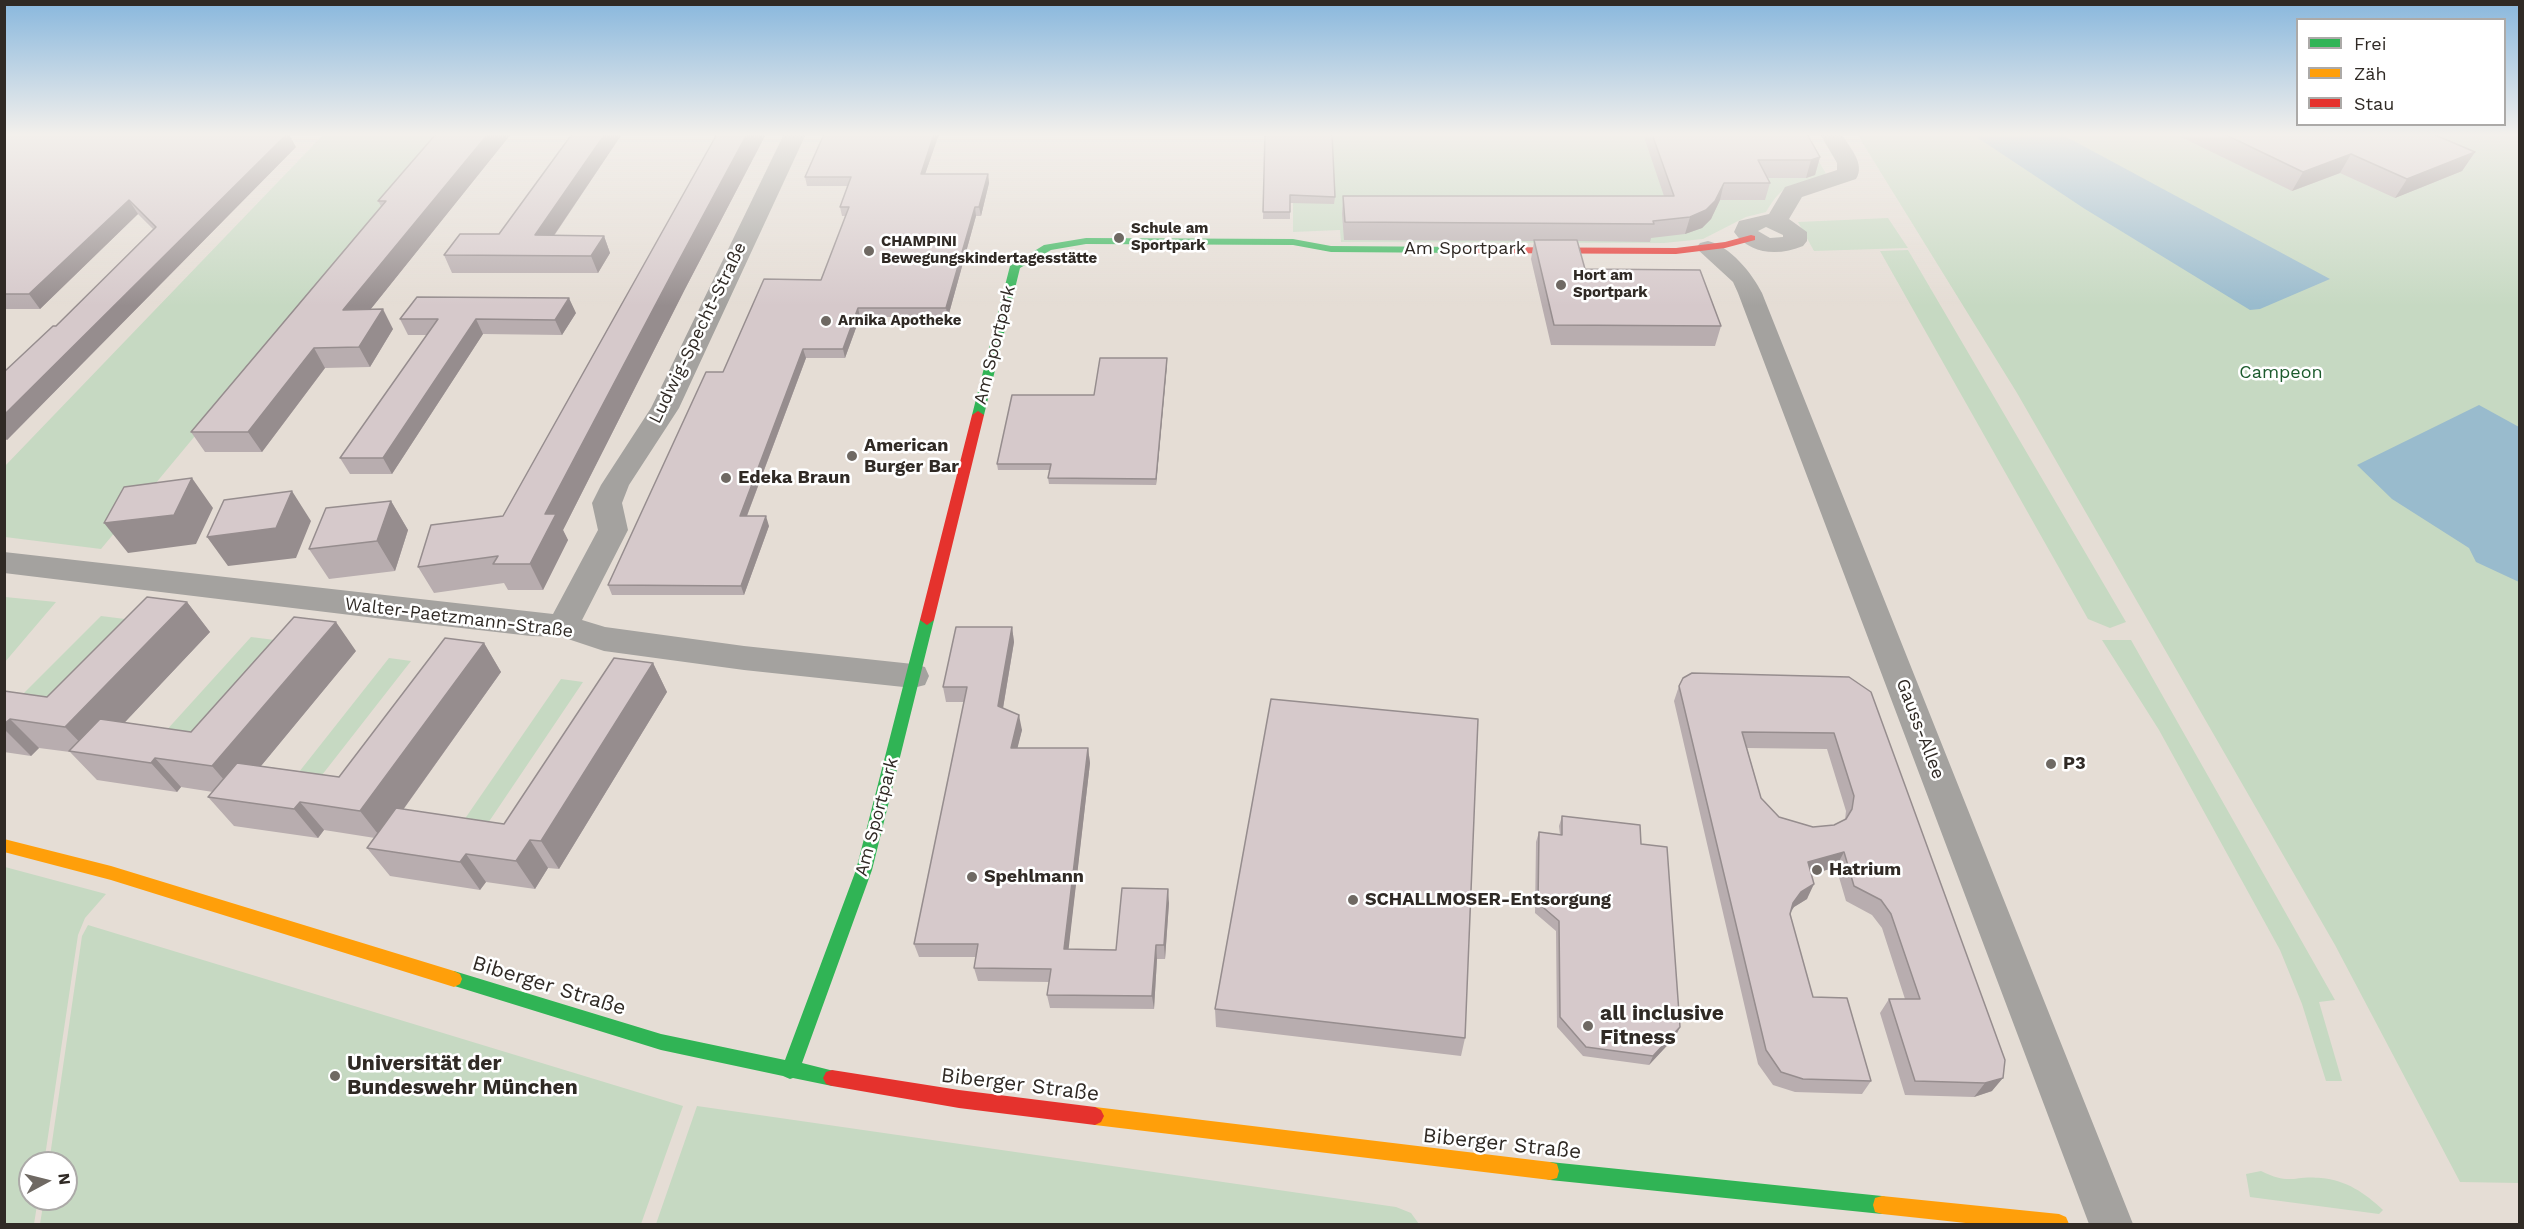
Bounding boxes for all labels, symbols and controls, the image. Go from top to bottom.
legend [2296,18,2506,126]
text: Frei [2354,33,2386,54]
text: Zäh [2354,63,2387,84]
text: Stau [2354,93,2394,114]
place label: Schule am Sportpark [1131,220,1208,255]
marker: Schule am Sportpark [1112,231,1126,245]
place label: CHAMPINI Bewegungskindertagesstätte [881,233,1097,268]
street label: Am Sportpark [1404,238,1526,260]
street label: Ludwig-Specht-Straße [645,239,751,427]
marker: CHAMPINI Bewegungskindertagesstätte [862,244,876,258]
place label: Hort am Sportpark [1573,267,1648,302]
marker: Hort am Sportpark [1554,278,1568,292]
street label: Am Sportpark [970,283,1020,407]
place label: Arnika Apotheke [838,312,961,330]
marker: Arnika Apotheke [819,314,833,328]
park label: Campeon [2239,362,2323,384]
place label: American Burger Bar [864,435,959,478]
marker: American Burger Bar [845,449,859,463]
place label: Edeka Braun [738,467,850,489]
marker: Edeka Braun [719,471,733,485]
street label: Walter-Paetzmann-Straße [344,593,574,643]
street label: Gauss-Allee [1891,676,1949,782]
place label: P3 [2063,753,2086,775]
street label: Am Sportpark [851,755,903,879]
marker: P3 [2044,757,2058,771]
place label: Hatrium [1829,859,1901,881]
marker: Hatrium [1810,863,1824,877]
place label: Spehlmann [984,866,1084,888]
marker: Spehlmann [965,870,979,884]
place label: SCHALLMOSER-Entsorgung [1365,889,1611,911]
marker: SCHALLMOSER-Entsorgung [1346,893,1360,907]
street label: Biberger Straße [469,951,629,1021]
place label: all inclusive Fitness [1600,1001,1724,1051]
marker: all inclusive Fitness [1581,1019,1595,1033]
place label: Universität der Bundeswehr München [347,1051,578,1101]
street label: Biberger Straße [939,1063,1101,1107]
marker: Universität der Bundeswehr München [328,1069,342,1083]
street label: Biberger Straße [1422,1123,1582,1165]
north arrow [18,1151,78,1211]
text: N [54,1172,75,1186]

